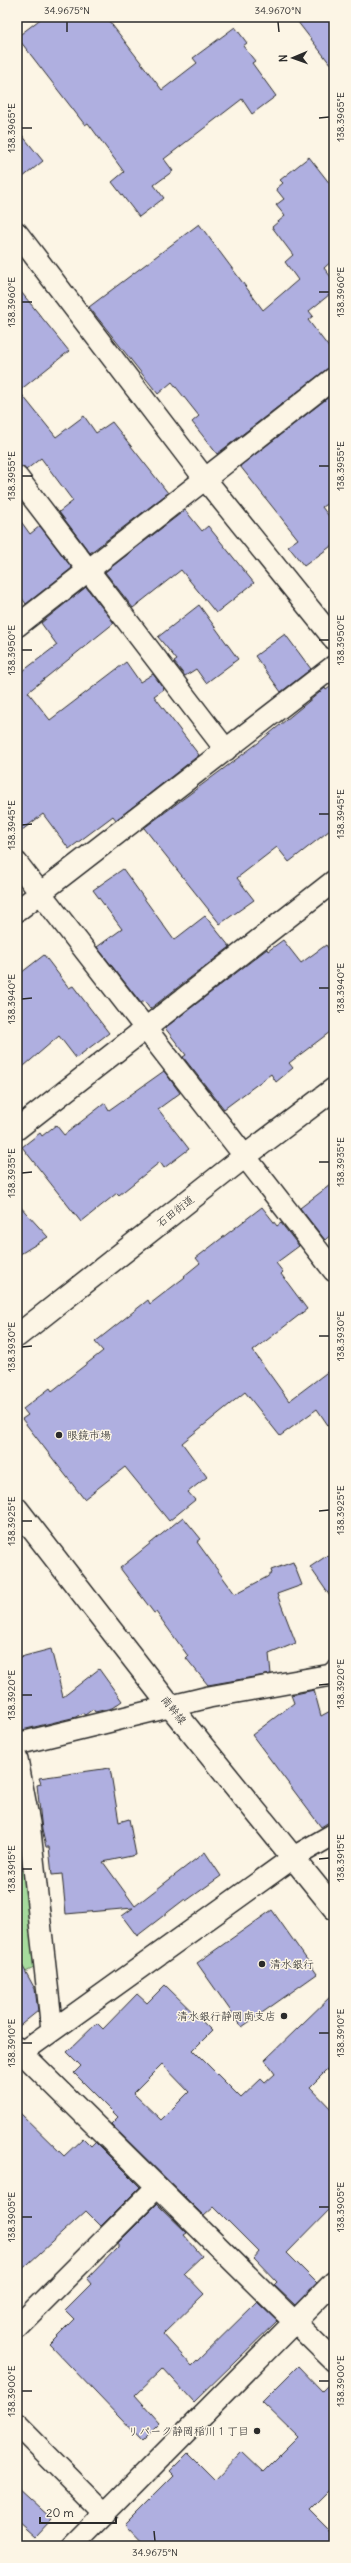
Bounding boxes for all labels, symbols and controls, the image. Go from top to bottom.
text: 34.9675°N [44,4,90,17]
text: 34.9670°N [255,4,301,17]
north arrow [273,38,313,78]
text: N [276,54,290,62]
text: 138.3965°E [334,92,347,142]
text: 138.3965°E [5,103,18,153]
text: 138.3960°E [334,267,347,317]
text: 138.3960°E [5,277,18,327]
text: 138.3955°E [334,441,347,491]
text: 138.3955°E [5,451,18,501]
text: 138.3950°E [334,615,347,665]
text: 138.3950°E [5,625,18,675]
text: 138.3945°E [334,789,347,839]
text: 138.3945°E [5,800,18,850]
text: 138.3940°E [334,963,347,1013]
text: 138.3940°E [5,974,18,1024]
text: 138.3935°E [334,1137,347,1187]
text: 138.3935°E [5,1148,18,1198]
street label: 石田街道 [153,1192,197,1230]
text: 138.3930°E [334,1311,347,1361]
text: 138.3930°E [5,1322,18,1372]
place label: 眼鏡市場 [67,1428,111,1442]
marker: 眼鏡市場 [54,1430,64,1440]
text: 138.3925°E [334,1485,347,1535]
text: 138.3925°E [5,1496,18,1546]
text: 138.3920°E [334,1659,347,1709]
text: 138.3920°E [5,1670,18,1720]
street label: 南幹線 [158,1693,190,1727]
text: 138.3915°E [334,1834,347,1882]
text: 138.3915°E [5,1845,18,1893]
place label: 清水銀行 [270,1957,314,1971]
marker: 清水銀行 [257,1959,267,1969]
place label: 清水銀行静岡南支店 [177,2009,276,2023]
text: 138.3910°E [334,2009,347,2057]
marker: 清水銀行静岡南支店 [279,2011,289,2021]
text: 138.3910°E [5,2019,18,2067]
text: 138.3905°E [334,2182,347,2232]
text: 138.3905°E [5,2192,18,2242]
text: 138.3900°E [334,2355,347,2407]
text: 138.3900°E [5,2365,18,2417]
place label: リパーク静岡稲川１丁目 [128,2424,249,2438]
marker: リパーク静岡稲川１丁目 [252,2426,262,2436]
scale bar [40,2499,116,2525]
text: 20 m [46,2505,74,2520]
text: 34.9675°N [132,2546,178,2559]

